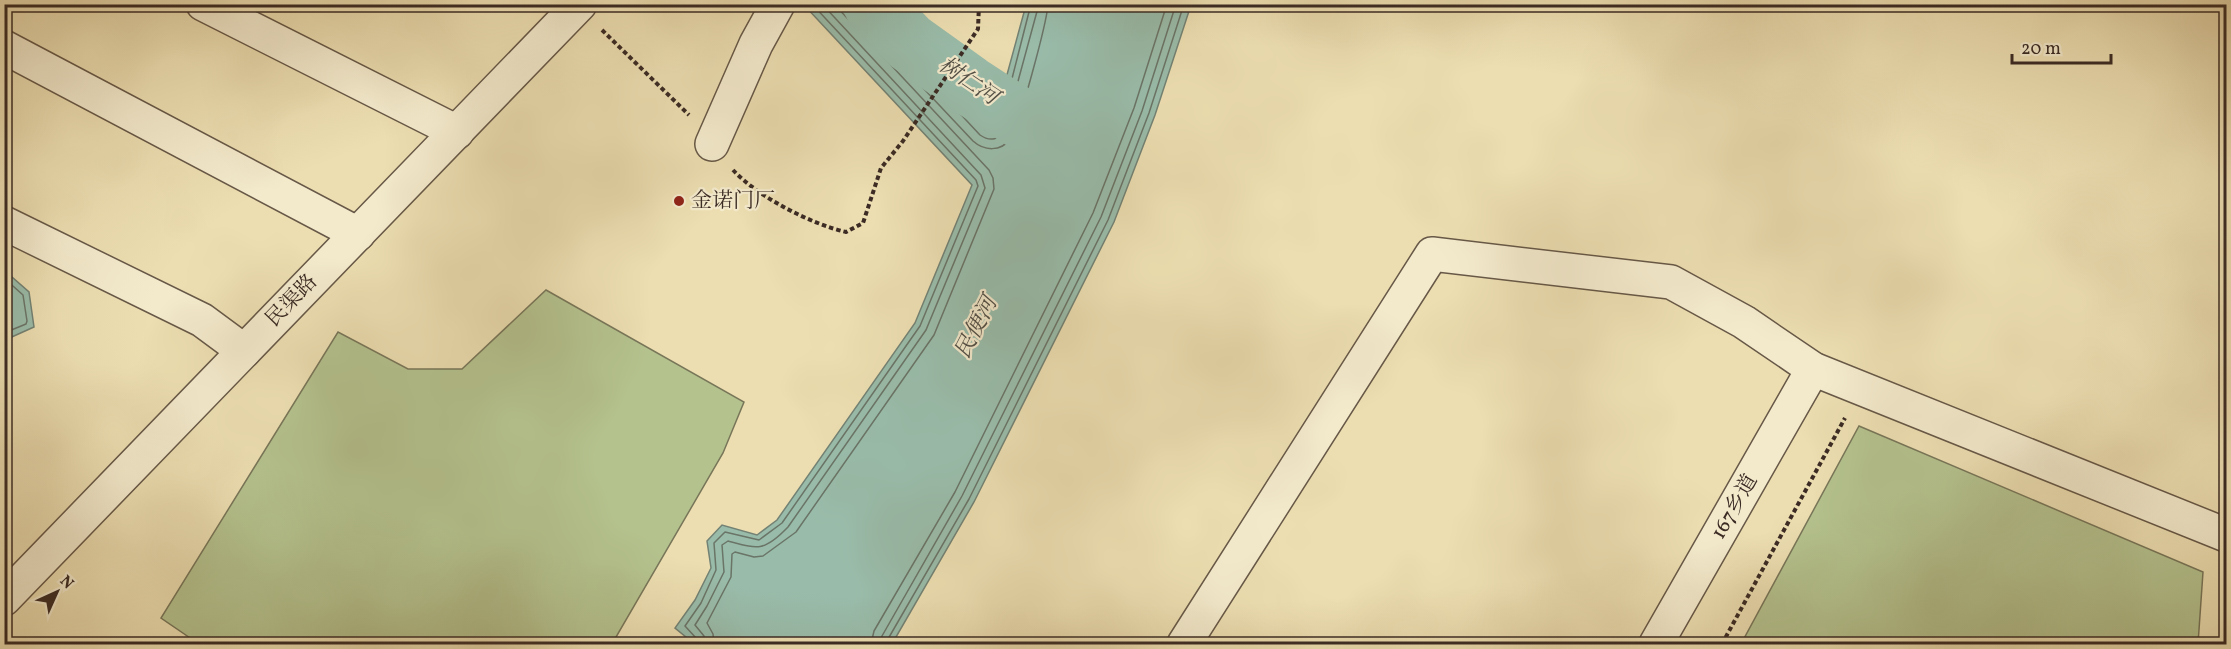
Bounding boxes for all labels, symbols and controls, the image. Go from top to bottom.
scale bar [2012,27,2111,65]
text: 20 m [2021,37,2061,62]
water label: 树仁河 [932,51,1007,116]
place label: 金诺门厂 [691,187,775,216]
marker: 金诺门厂 [672,194,686,208]
street label: 民渠路 [260,268,324,334]
water label: 民便河 [948,288,1008,364]
street label: 167乡道 [1705,469,1765,545]
north arrow [27,562,87,622]
text: N [54,571,78,595]

